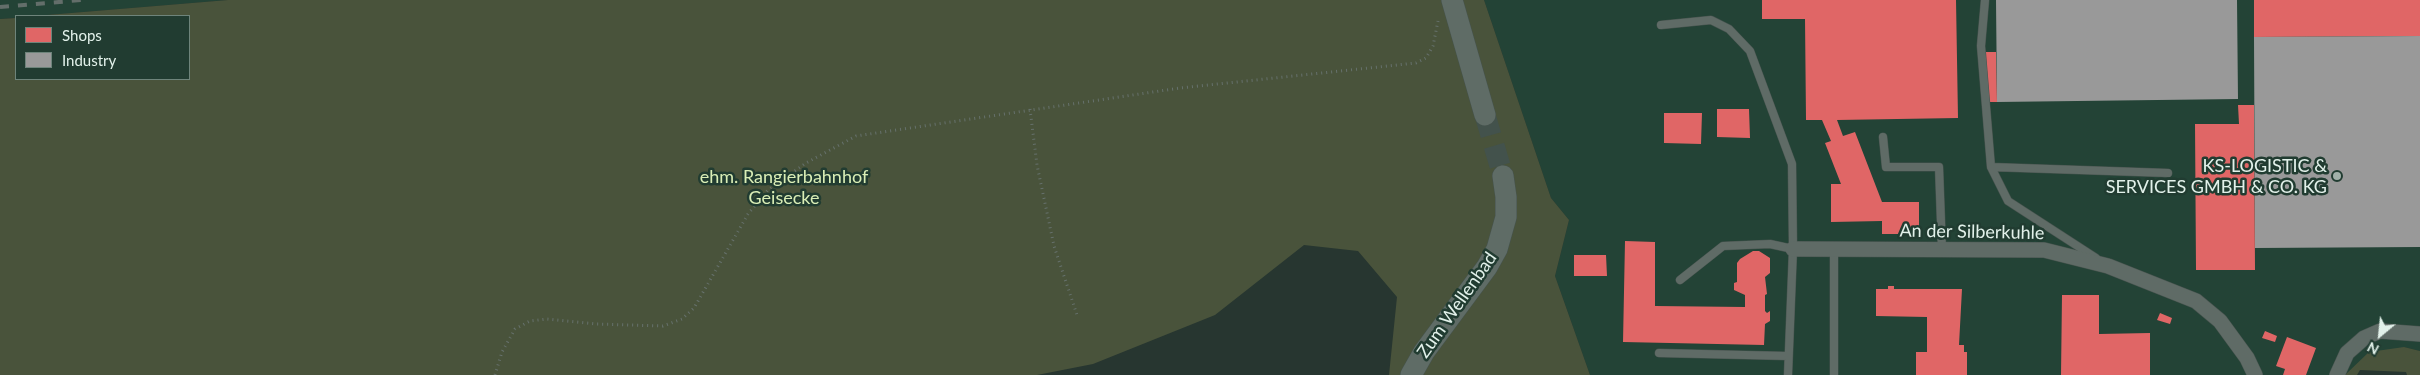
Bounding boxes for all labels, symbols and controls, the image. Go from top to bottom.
legend [15,15,190,80]
text: Shops [62,26,102,44]
text: Industry [62,51,116,69]
place label: KS-LOGISTIC & SERVICES GMBH & CO. KG [2106,155,2327,198]
park label: ehm. Rangierbahnhof Geisecke [700,166,868,208]
marker: KS-LOGISTIC & SERVICES GMBH & CO. KG [2331,170,2343,182]
street label: An der Silberkuhle [1899,220,2045,244]
street label: Zum Wellenbad [1413,248,1501,362]
north arrow [2355,310,2405,360]
text: N [2364,339,2381,359]

